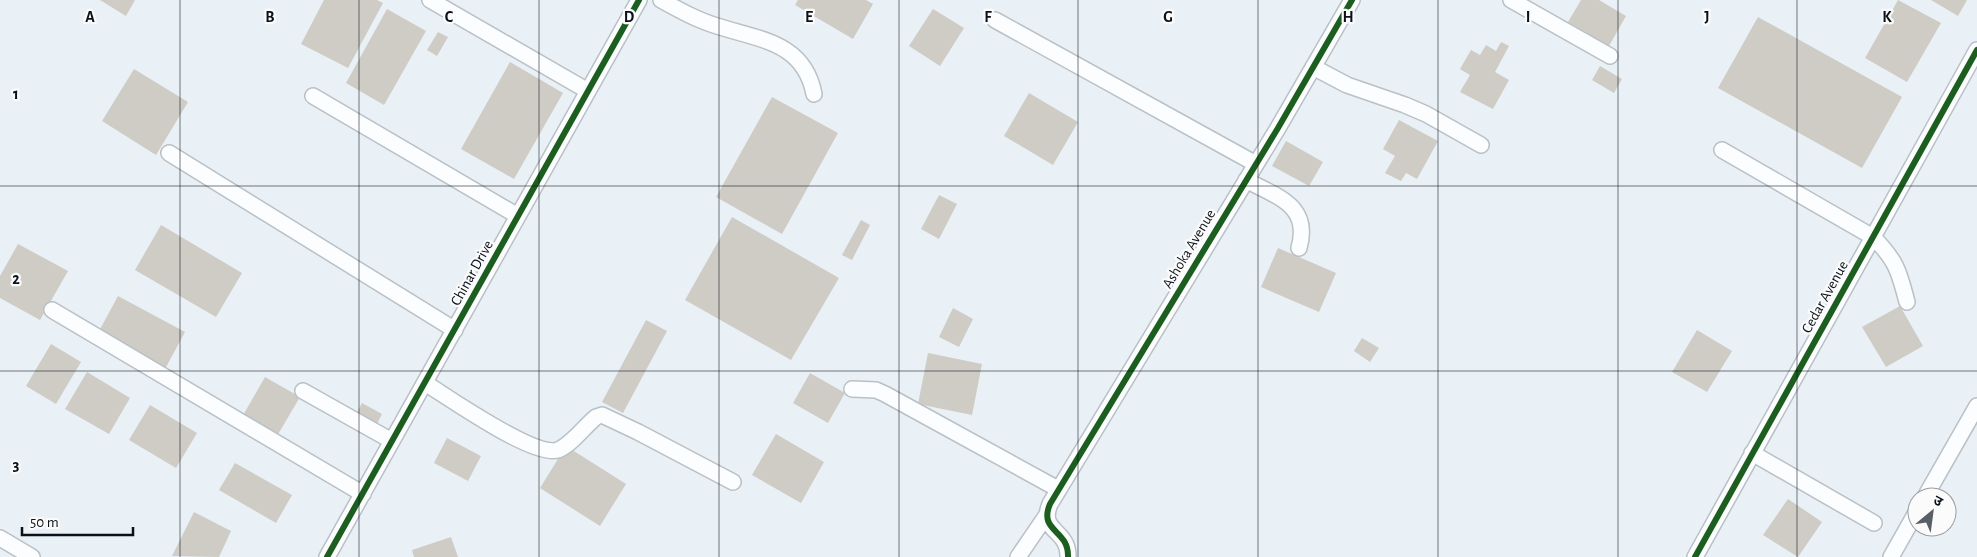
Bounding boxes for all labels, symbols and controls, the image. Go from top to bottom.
text: A [85,9,95,25]
text: B [265,9,275,25]
text: C [445,9,454,25]
text: D [624,9,635,25]
text: E [805,9,813,25]
text: F [984,9,992,25]
text: G [1163,9,1173,25]
text: H [1342,9,1354,25]
text: I [1526,9,1530,25]
text: J [1704,9,1710,25]
text: K [1882,9,1892,25]
text: 1 [13,86,19,102]
street label: Ashoka Avenue [1160,207,1218,291]
street label: Chinar Drive [448,238,496,308]
street label: Cedar Avenue [1799,258,1851,336]
text: 2 [12,271,20,287]
text: 3 [13,457,20,473]
north arrow [1907,487,1957,537]
text: उ [1931,493,1945,510]
scale bar [22,504,134,536]
text: 50 m [30,515,59,530]

